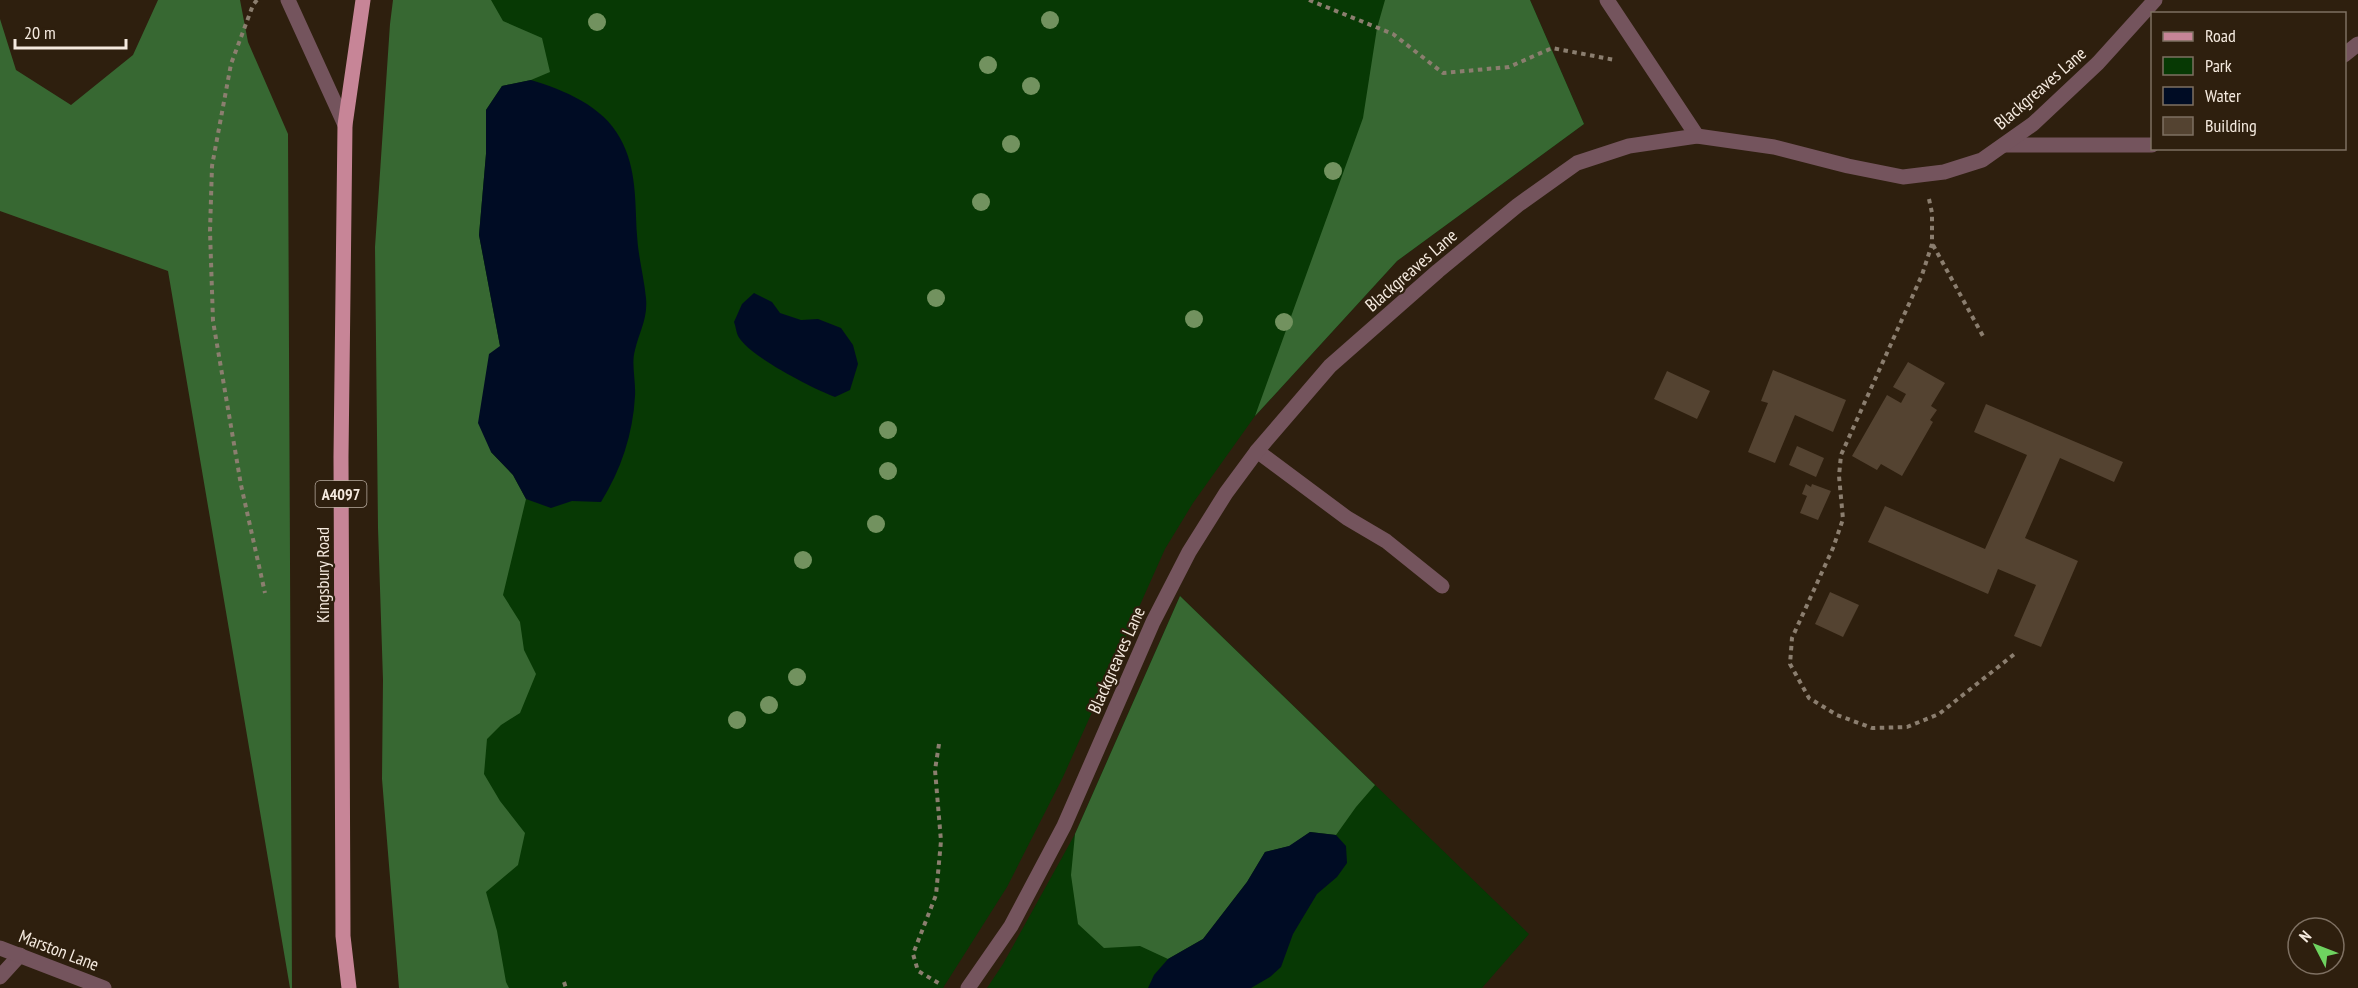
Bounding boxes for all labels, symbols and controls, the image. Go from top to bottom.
scale bar [15,12,126,50]
legend [2151,12,2346,150]
text: 20 m [24,21,56,44]
text: Road [2205,24,2236,47]
street label: Blackgreaves Lane [1989,42,2091,134]
text: Park [2205,54,2232,77]
text: Water [2205,84,2241,107]
text: Building [2205,114,2257,137]
street label: Blackgreaves Lane [1360,224,1462,316]
road number: A4097 [316,481,366,507]
street label: Kingsbury Road [311,527,334,623]
street label: Blackgreaves Lane [1082,603,1150,717]
north arrow [2286,916,2346,976]
street label: Marston Lane [16,924,102,976]
text: N [2295,926,2315,946]

